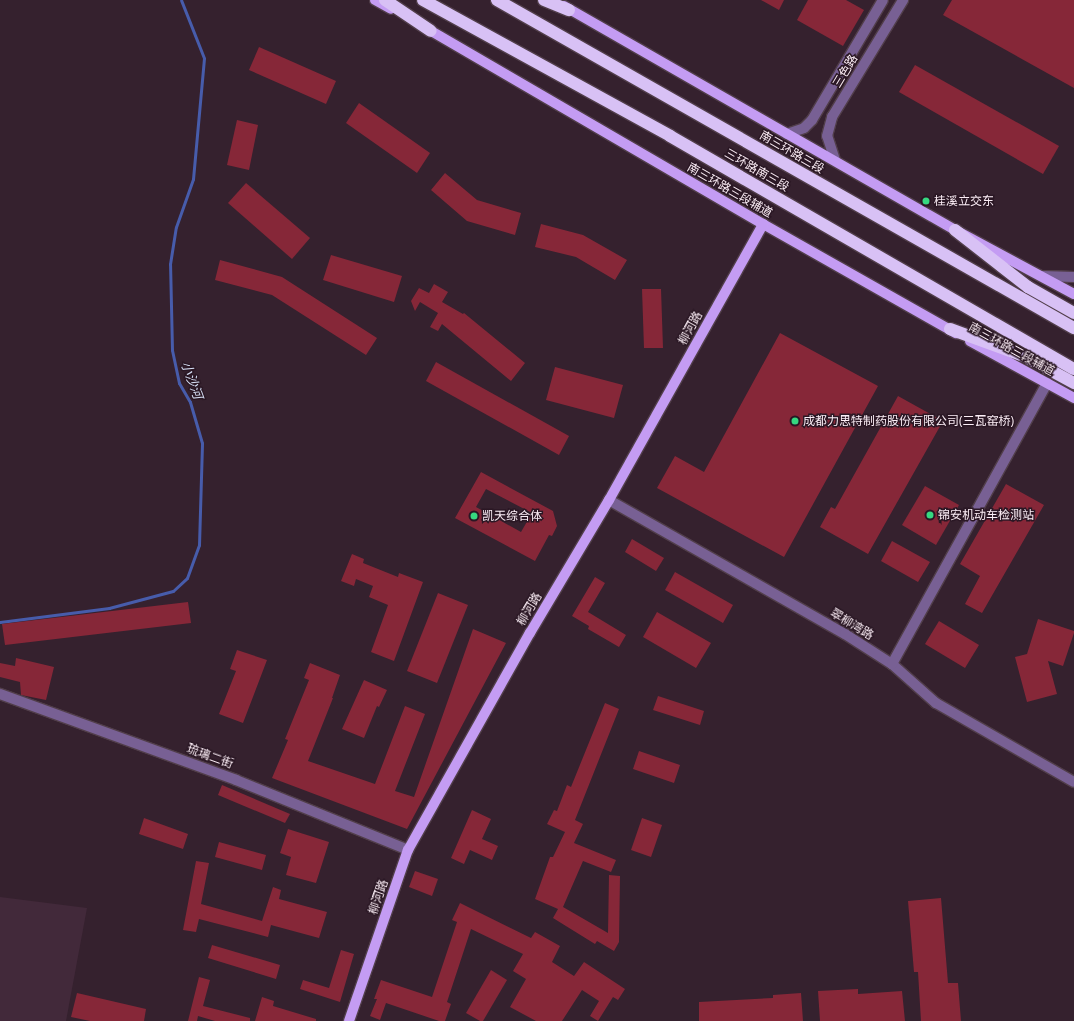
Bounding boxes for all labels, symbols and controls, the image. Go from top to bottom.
street label: 三色路 [830,52,860,90]
street label: 南三环路三段 [757,128,827,176]
street label: 三环路南三段 [722,146,792,194]
street label: 南三环路三段辅道 [685,160,775,220]
place label: 桂溪立交东 [934,194,994,208]
marker: 桂溪立交东 [921,196,931,206]
street label: 柳河路 [675,309,705,347]
street label: 南三环路三段辅道 [967,319,1057,379]
water label: 小沙河 [178,359,206,401]
place label: 成都力思特制药股份有限公司(三瓦窑桥) [803,414,1014,428]
marker: 成都力思特制药股份有限公司(三瓦窑桥) [790,416,800,426]
place label: 锦安机动车检测站 [938,508,1034,522]
place label: 凯天综合体 [482,509,542,523]
marker: 锦安机动车检测站 [925,510,935,520]
marker: 凯天综合体 [469,511,479,521]
street label: 柳河路 [514,590,544,628]
street label: 翠柳湾路 [828,605,876,643]
street label: 琉璃二街 [185,741,235,771]
street label: 柳河路 [365,878,391,916]

